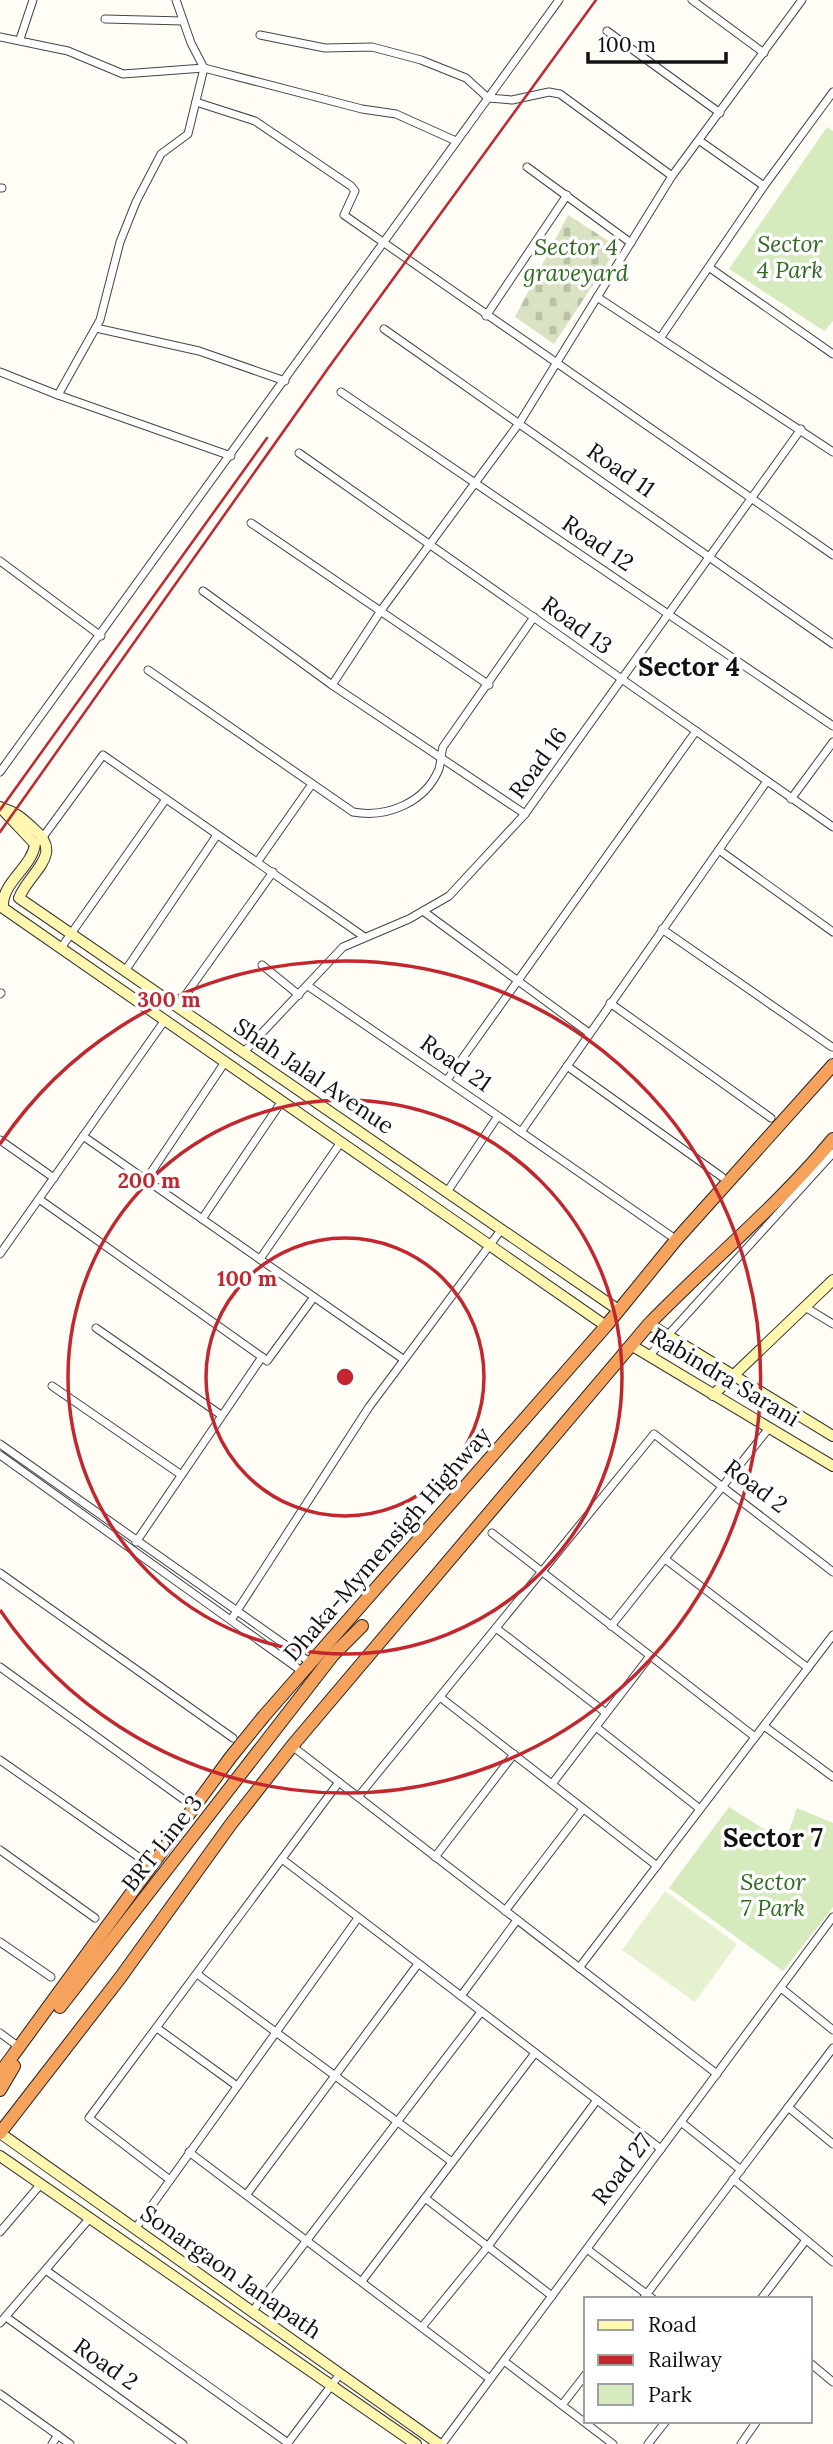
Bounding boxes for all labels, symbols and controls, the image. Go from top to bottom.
scale bar [588,21,726,65]
text: 100 m [598,31,656,58]
park label: Sector 4 Park [757,229,823,284]
park label: Sector 4 graveyard [523,232,629,287]
street label: Road 11 [582,436,661,503]
street label: Road 12 [557,508,640,577]
street label: Road 13 [536,589,618,660]
district label: Sector 4 [638,650,740,683]
street label: Road 16 [502,721,573,804]
text: 300 m [137,986,201,1013]
street label: Shah Jalal Avenue [229,1011,400,1140]
street label: Road 21 [415,1028,497,1097]
text: 200 m [118,1167,180,1194]
text: 100 m [217,1265,277,1292]
street label: Rabindra Sarani [646,1321,805,1432]
centre of rings [333,1365,357,1389]
street label: Dhaka-Mymensigh Highway [277,1420,497,1667]
street label: Road 2 [719,1452,794,1519]
street label: BRT Line 3 [115,1789,208,1897]
district label: Sector 7 [723,1821,823,1854]
park label: Sector 7 Park [740,1867,806,1922]
street label: Road 27 [585,2127,658,2210]
street label: Sonargaon Janapath [135,2198,328,2345]
legend [584,2297,812,2423]
text: Road [648,2311,697,2338]
street label: Road 2 [69,2331,144,2396]
text: Railway [648,2346,722,2373]
text: Park [648,2381,692,2408]

